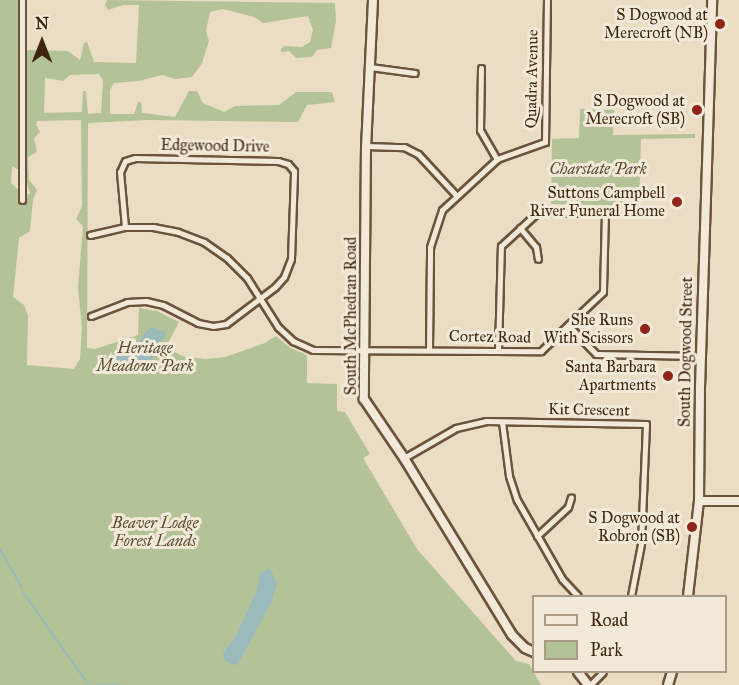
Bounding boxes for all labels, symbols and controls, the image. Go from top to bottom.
place label: S Dogwood at Merecroft (NB) [604,5,708,43]
north arrow [12,12,72,72]
text: N [35,14,49,33]
marker: S Dogwood at Merecroft (NB) [713,17,727,31]
street label: Quadra Avenue [522,29,542,129]
place label: S Dogwood at Merecroft (SB) [585,91,685,129]
marker: S Dogwood at Merecroft (SB) [690,103,704,117]
street label: Edgewood Drive [160,135,270,157]
park label: Charstate Park [549,159,647,179]
place label: Suttons Campbell River Funeral Home [529,183,665,221]
marker: Suttons Campbell River Funeral Home [670,195,684,209]
street label: South McPhedran Road [341,237,361,395]
street label: South Dogwood Street [675,277,697,427]
place label: She Runs With Scissors [544,310,633,348]
marker: She Runs With Scissors [638,322,652,336]
street label: Cortez Road [449,327,531,347]
park label: Heritage Meadows Park [96,338,194,376]
place label: Santa Barbara Apartments [565,357,656,395]
marker: Santa Barbara Apartments [661,369,675,383]
street label: Kit Crescent [548,400,630,420]
place label: S Dogwood at Robron (SB) [588,508,680,546]
park label: Beaver Lodge Forest Lands [112,513,198,551]
marker: S Dogwood at Robron (SB) [685,520,699,534]
legend [532,595,727,673]
text: Road [590,609,628,631]
text: Park [590,639,623,661]

